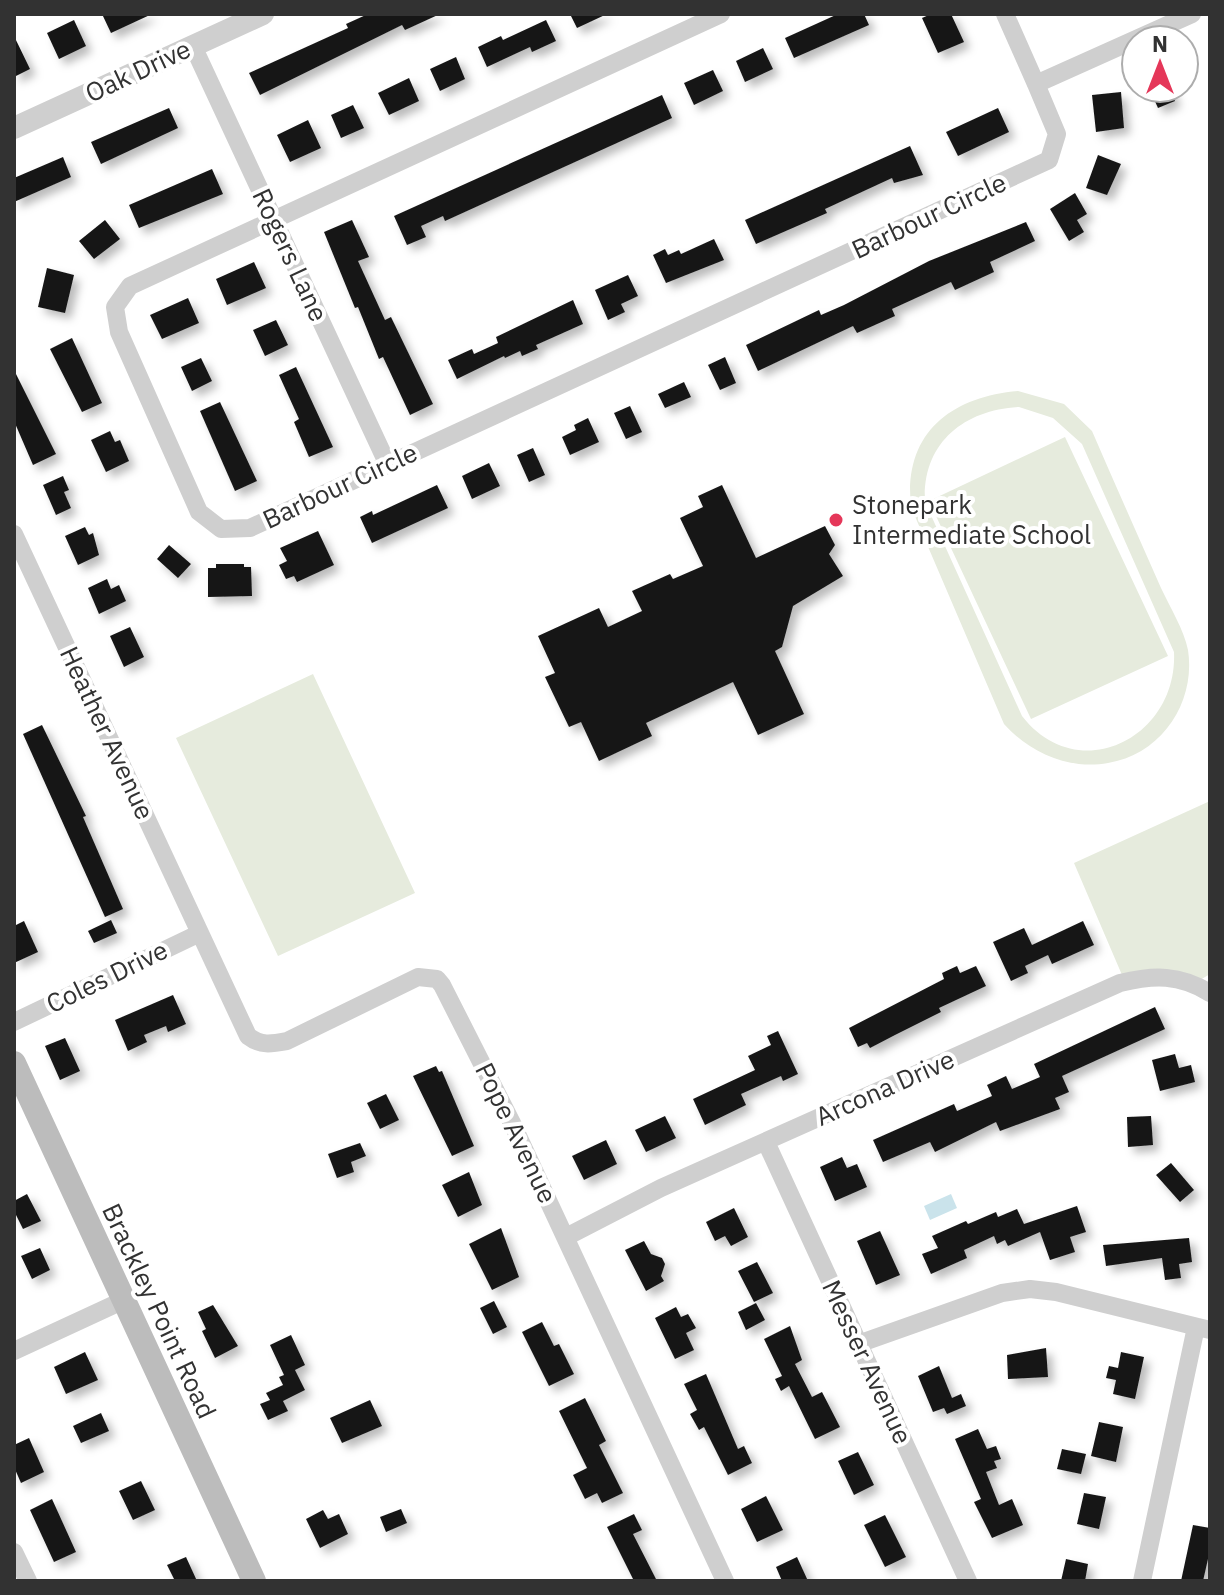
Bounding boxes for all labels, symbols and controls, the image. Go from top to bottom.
north arrow [1120,24,1200,104]
text: N [1152,29,1168,58]
street label: Oak Drive [79,31,196,109]
street label: Barbour Circle [846,164,1011,266]
street label: Rogers Lane [245,183,337,327]
street label: Barbour Circle [257,434,422,536]
place label: Stonepark Intermediate School [852,487,1091,551]
marker: Stonepark Intermediate School [827,511,845,529]
street label: Heather Avenue [53,641,163,825]
street label: Coles Drive [40,932,173,1020]
street label: Arcona Drive [810,1041,959,1133]
street label: Pope Avenue [468,1057,566,1208]
street label: Brackley Point Road [95,1198,225,1424]
street label: Messer Avenue [815,1274,921,1449]

